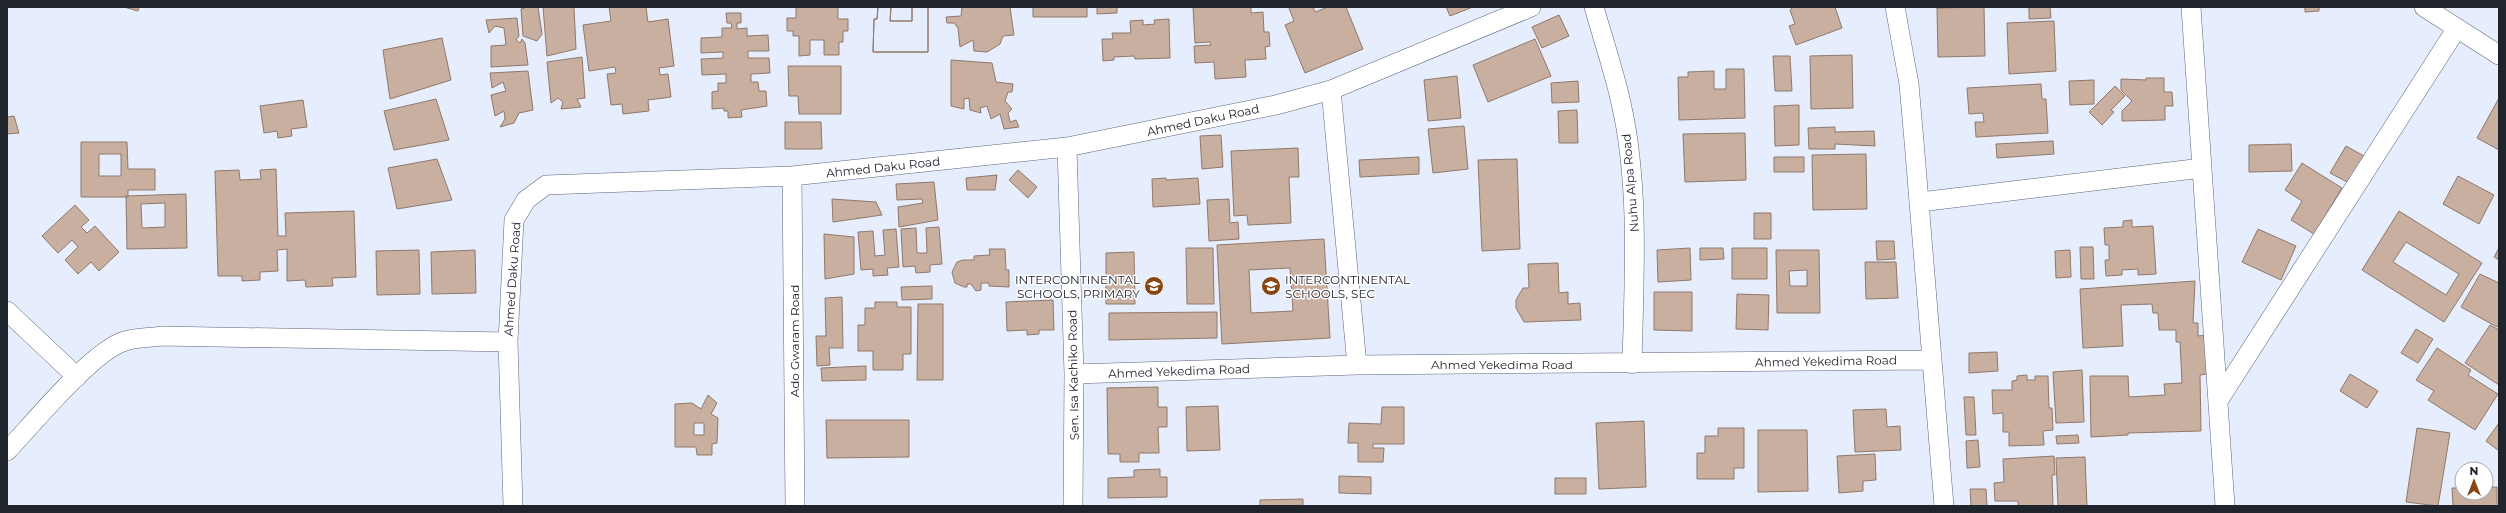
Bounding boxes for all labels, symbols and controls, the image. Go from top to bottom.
street label: Ahmed Daku Road [1145,101,1261,139]
street label: Nuhu Alpa Road [1618,133,1642,233]
street label: Ahmed Daku Road [825,154,941,180]
street label: Ahmed Daku Road [501,221,523,337]
place label: INTERCONTINENTAL SCHOOLS, PRIMARY [1015,272,1140,301]
place label: INTERCONTINENTAL SCHOOLS, SEC [1285,272,1410,301]
school or university icon: INTERCONTINENTAL SCHOOLS, PRIMARY [1143,275,1165,297]
school or university icon: INTERCONTINENTAL SCHOOLS, SEC [1260,275,1282,297]
street label: Ado Gwaram Road [787,285,802,397]
street label: Sen. Isa Kachiko Road [1064,310,1082,440]
street label: Ahmed Yekedima Road [1755,352,1897,370]
street label: Ahmed Yekedima Road [1431,357,1573,372]
street label: Ahmed Yekedima Road [1108,361,1250,381]
north arrow [2454,461,2494,501]
text: N [2470,464,2478,478]

